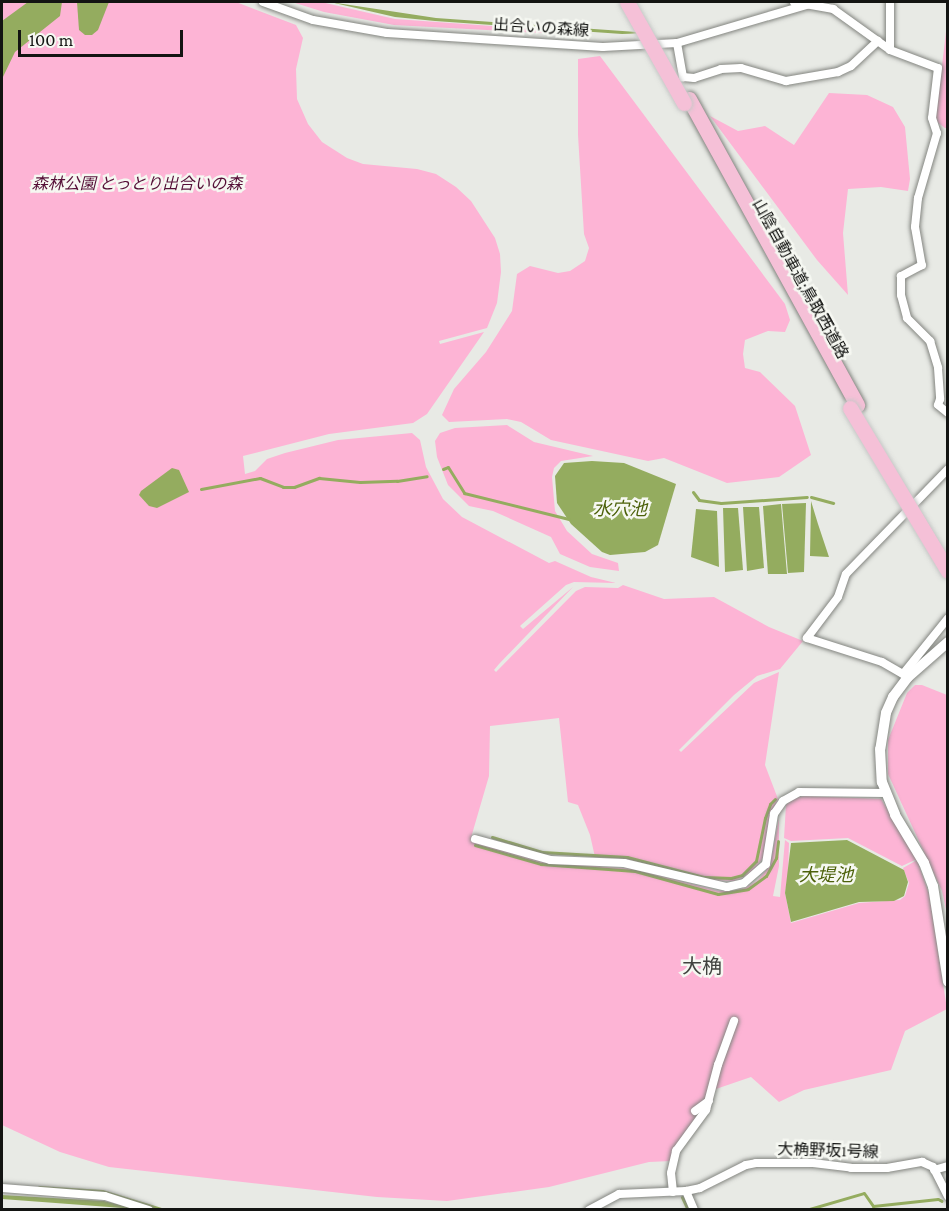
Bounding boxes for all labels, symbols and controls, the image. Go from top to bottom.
street label: 出合いの森線 [492,15,590,41]
scale bar [21,18,186,56]
text: 100 m [29,30,73,50]
park label: 森林公園 とっとり出合いの森 [32,174,242,194]
street label: 山陰自動車道;鳥取西道路 [748,196,852,362]
water label: 水穴池 [593,498,647,520]
water label: 大堤池 [799,864,853,886]
district label: 大桷 [682,954,722,978]
street label: 大桷野坂1号線 [777,1140,879,1162]

